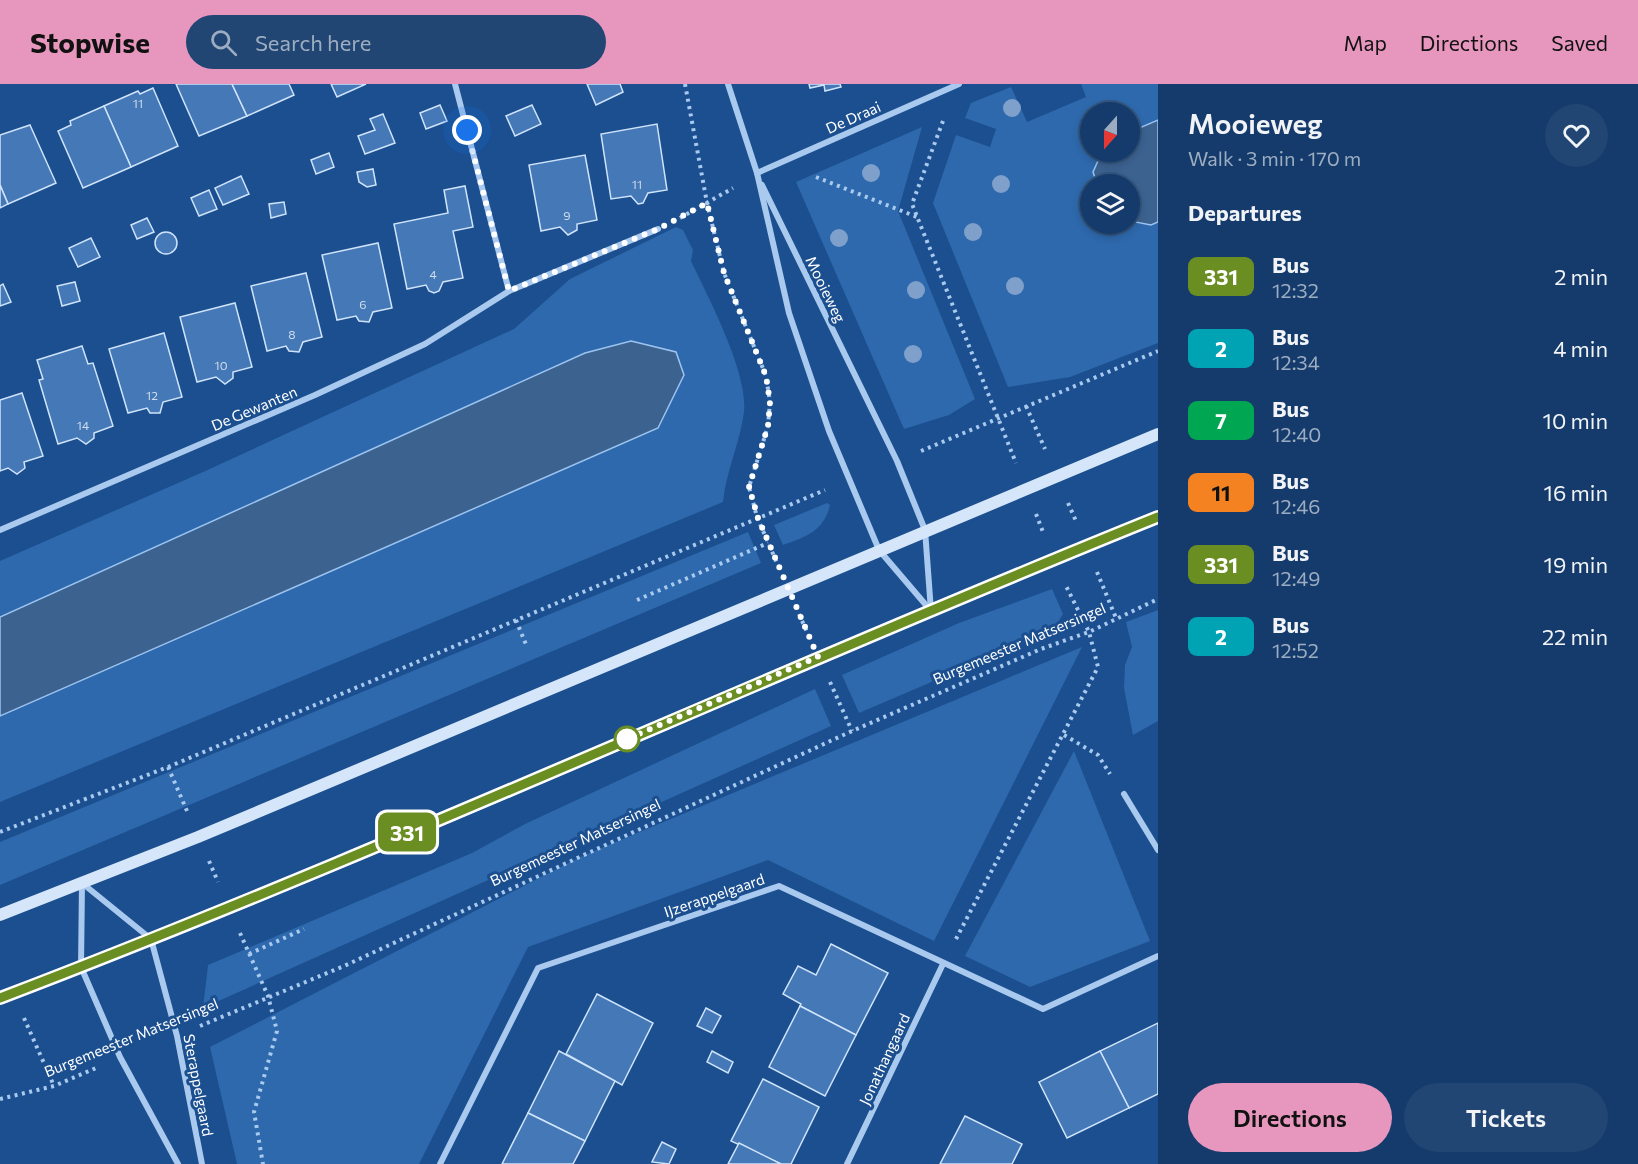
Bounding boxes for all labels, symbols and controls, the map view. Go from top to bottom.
search box [186,15,606,69]
text: Stopwise [30,25,150,59]
icon: search [207,26,240,59]
text: Search here [255,29,371,56]
text: Map [1344,30,1387,55]
text: Directions [1420,30,1518,55]
text: Saved [1551,30,1608,55]
house number: 11 [133,96,143,110]
street label: De Draai [823,97,883,137]
north arrow [1080,102,1140,162]
map controls [1080,102,1140,234]
button: heart [1545,104,1608,167]
text: Mooieweg [1188,106,1323,140]
your location [452,115,482,145]
text: Walk · 3 min · 170 m [1188,146,1361,170]
button: layers [1080,174,1140,234]
house number: 11 [632,177,642,191]
text: Departures [1188,199,1302,226]
house number: 9 [563,208,571,222]
text: Bus [1272,251,1309,278]
street label: Mooieweg [802,253,850,325]
text: 2 min [1554,263,1608,290]
text: 331 [1204,264,1238,289]
house number: 4 [429,267,437,281]
text: 12:32 [1272,278,1319,302]
house number: 6 [359,297,367,311]
text: Bus [1272,323,1309,350]
house number: 8 [288,327,296,341]
text: 4 min [1553,335,1608,362]
text: 2 [1215,336,1227,361]
text: 12:34 [1272,350,1320,374]
house number: 10 [215,358,228,372]
street label: De Gewanten [208,382,300,434]
house number: 12 [146,388,158,402]
text: Bus [1272,395,1309,422]
text: 10 min [1543,407,1608,434]
text: 7 [1215,408,1227,433]
house number: 14 [77,418,89,432]
text: 12:40 [1272,422,1321,446]
text: Bus [1272,467,1309,494]
text: 16 min [1544,479,1608,506]
text: 11 [1211,480,1231,505]
text: 12:46 [1272,494,1321,518]
text: Bus [1272,539,1309,566]
text: 19 min [1544,551,1608,578]
text: 331 [1204,552,1238,577]
text: 12:49 [1272,566,1321,590]
street label: Burgemeester Matsersingel [930,598,1108,688]
text: Bus [1272,611,1309,638]
text: 22 min [1542,623,1608,650]
text: 2 [1215,624,1227,649]
text: 12:52 [1272,638,1319,662]
unlabelled marker [614,726,640,752]
street label: Burgemeester Matsersingel [487,795,663,889]
line badge: 331 [372,812,442,852]
text: 331 [390,820,424,845]
street label: IJzerappelgaard [661,869,767,921]
street label: Burgemeester Matsersingel [41,994,221,1080]
street label: Jonathangaard [855,1010,913,1108]
street label: Sterappelgaard [180,1032,218,1138]
button: Directions [1188,1083,1392,1152]
button: Tickets [1404,1083,1608,1152]

